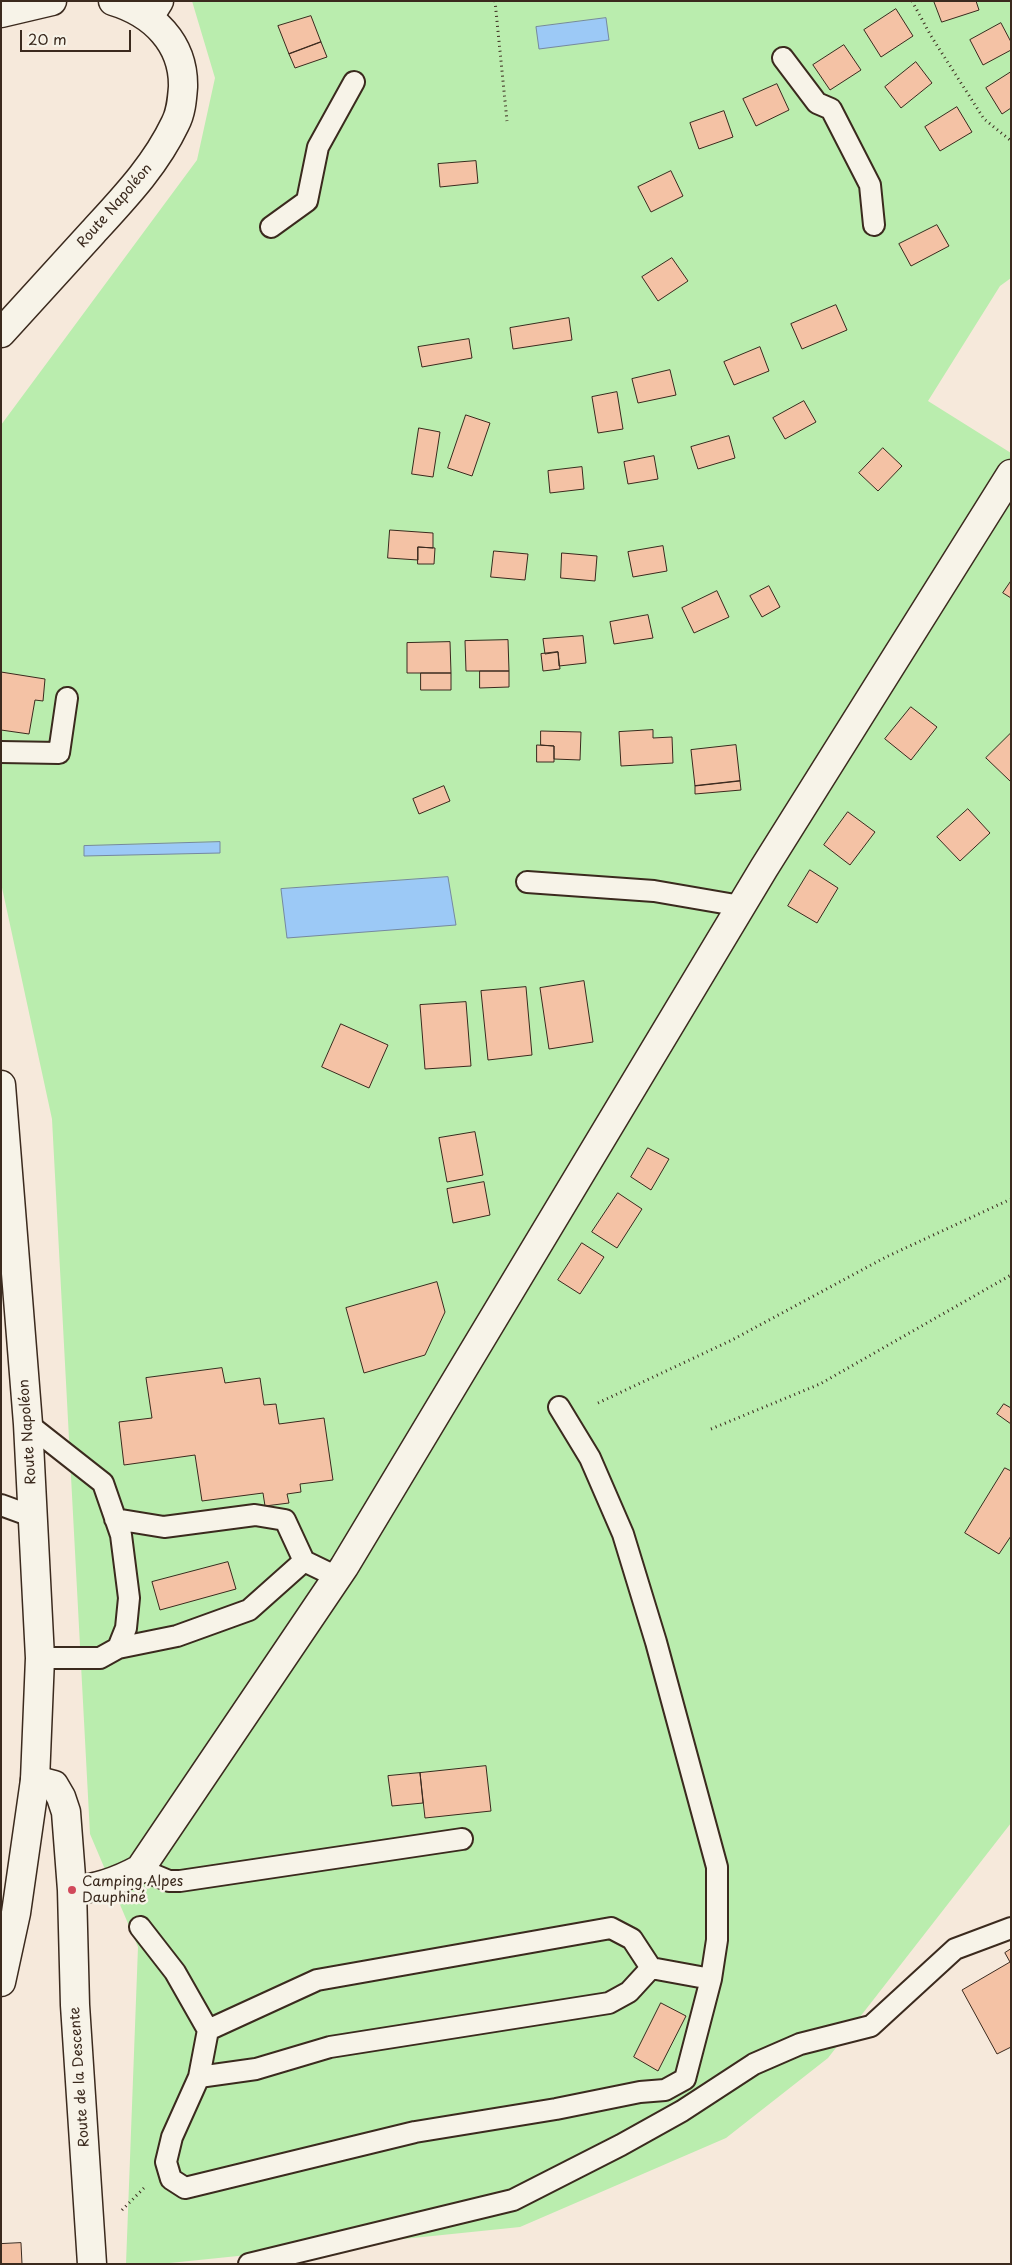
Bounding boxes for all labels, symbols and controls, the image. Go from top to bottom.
scale bar [22,20,134,52]
text: 20 m [28,27,67,50]
street label: Route Napoléon [74,161,156,251]
street label: Route Napoléon [16,1379,40,1485]
place label: Camping Alpes Dauphiné [82,1874,183,1906]
marker: Camping Alpes Dauphiné [66,1884,78,1896]
street label: Route de la Descente [67,2006,93,2148]

